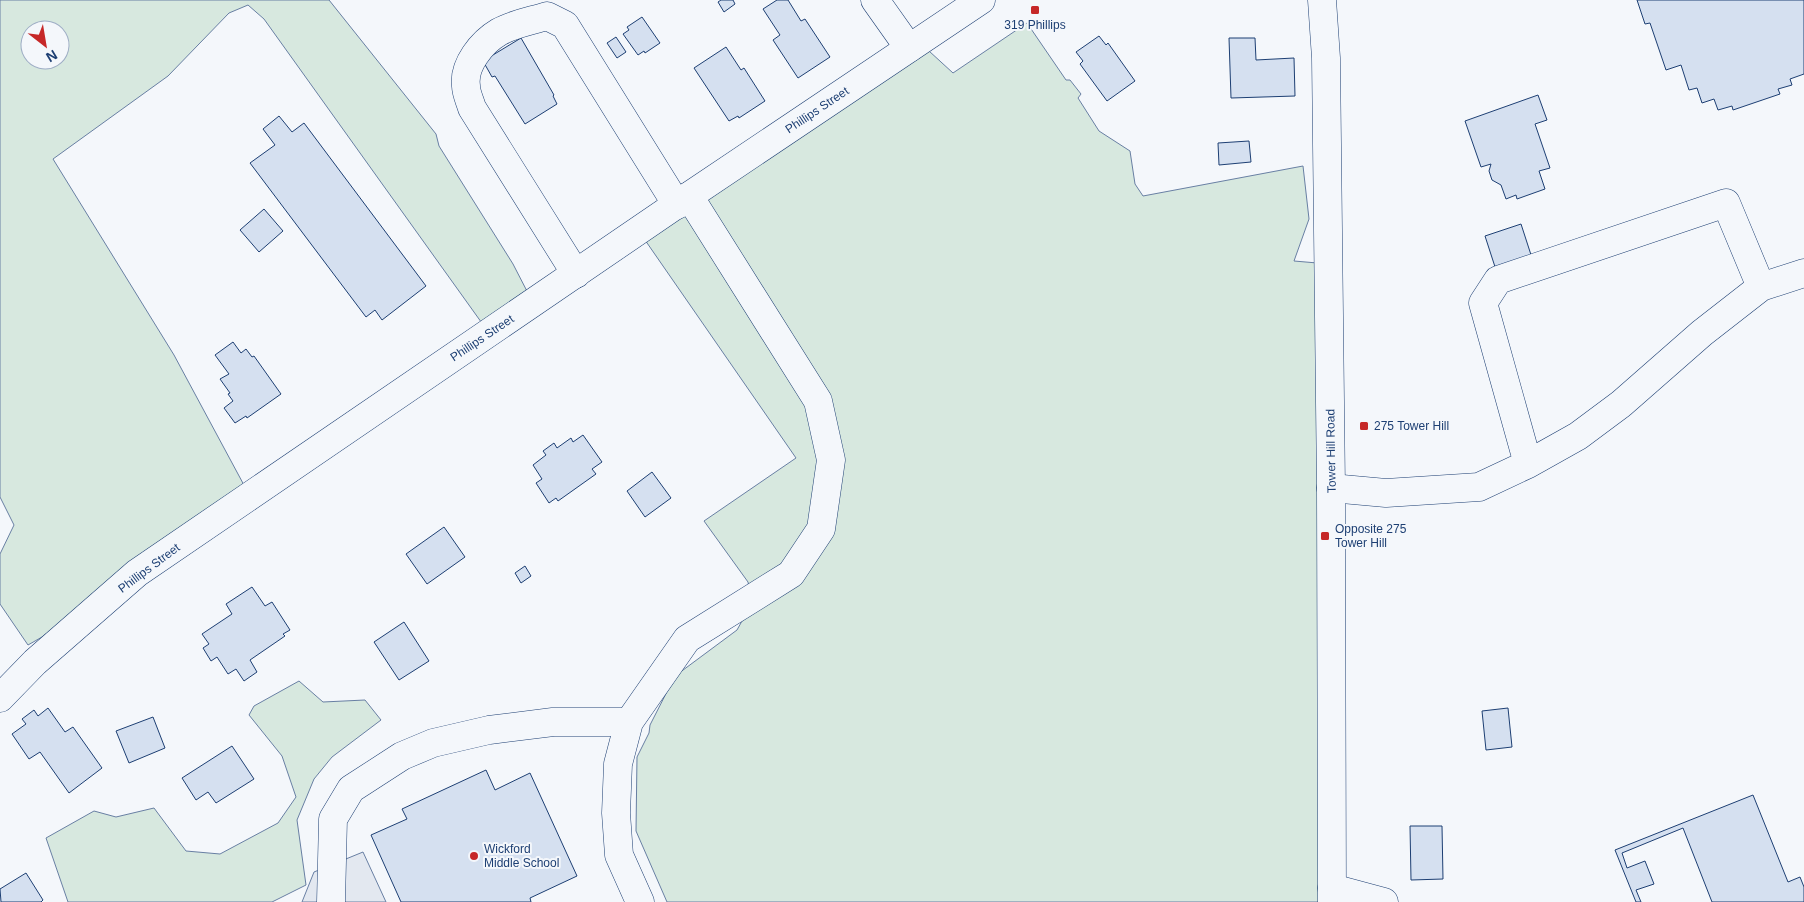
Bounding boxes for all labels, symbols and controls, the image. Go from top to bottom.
marker: 319 Phillips [1029,4,1041,16]
place label: 319 Phillips [1004,18,1066,32]
north arrow [20,20,70,70]
text: N [43,47,60,66]
street label: Phillips Street [783,83,852,136]
street label: Phillips Street [448,311,517,364]
street label: Tower Hill Road [1323,409,1339,493]
place label: 275 Tower Hill [1374,419,1449,433]
marker: 275 Tower Hill [1358,420,1370,432]
place label: Opposite 275 Tower Hill [1335,522,1407,550]
marker: Opposite 275 Tower Hill [1319,530,1331,542]
street label: Phillips Street [115,540,183,596]
place label: Wickford Middle School [484,842,559,870]
marker: Wickford Middle School [468,850,480,862]

